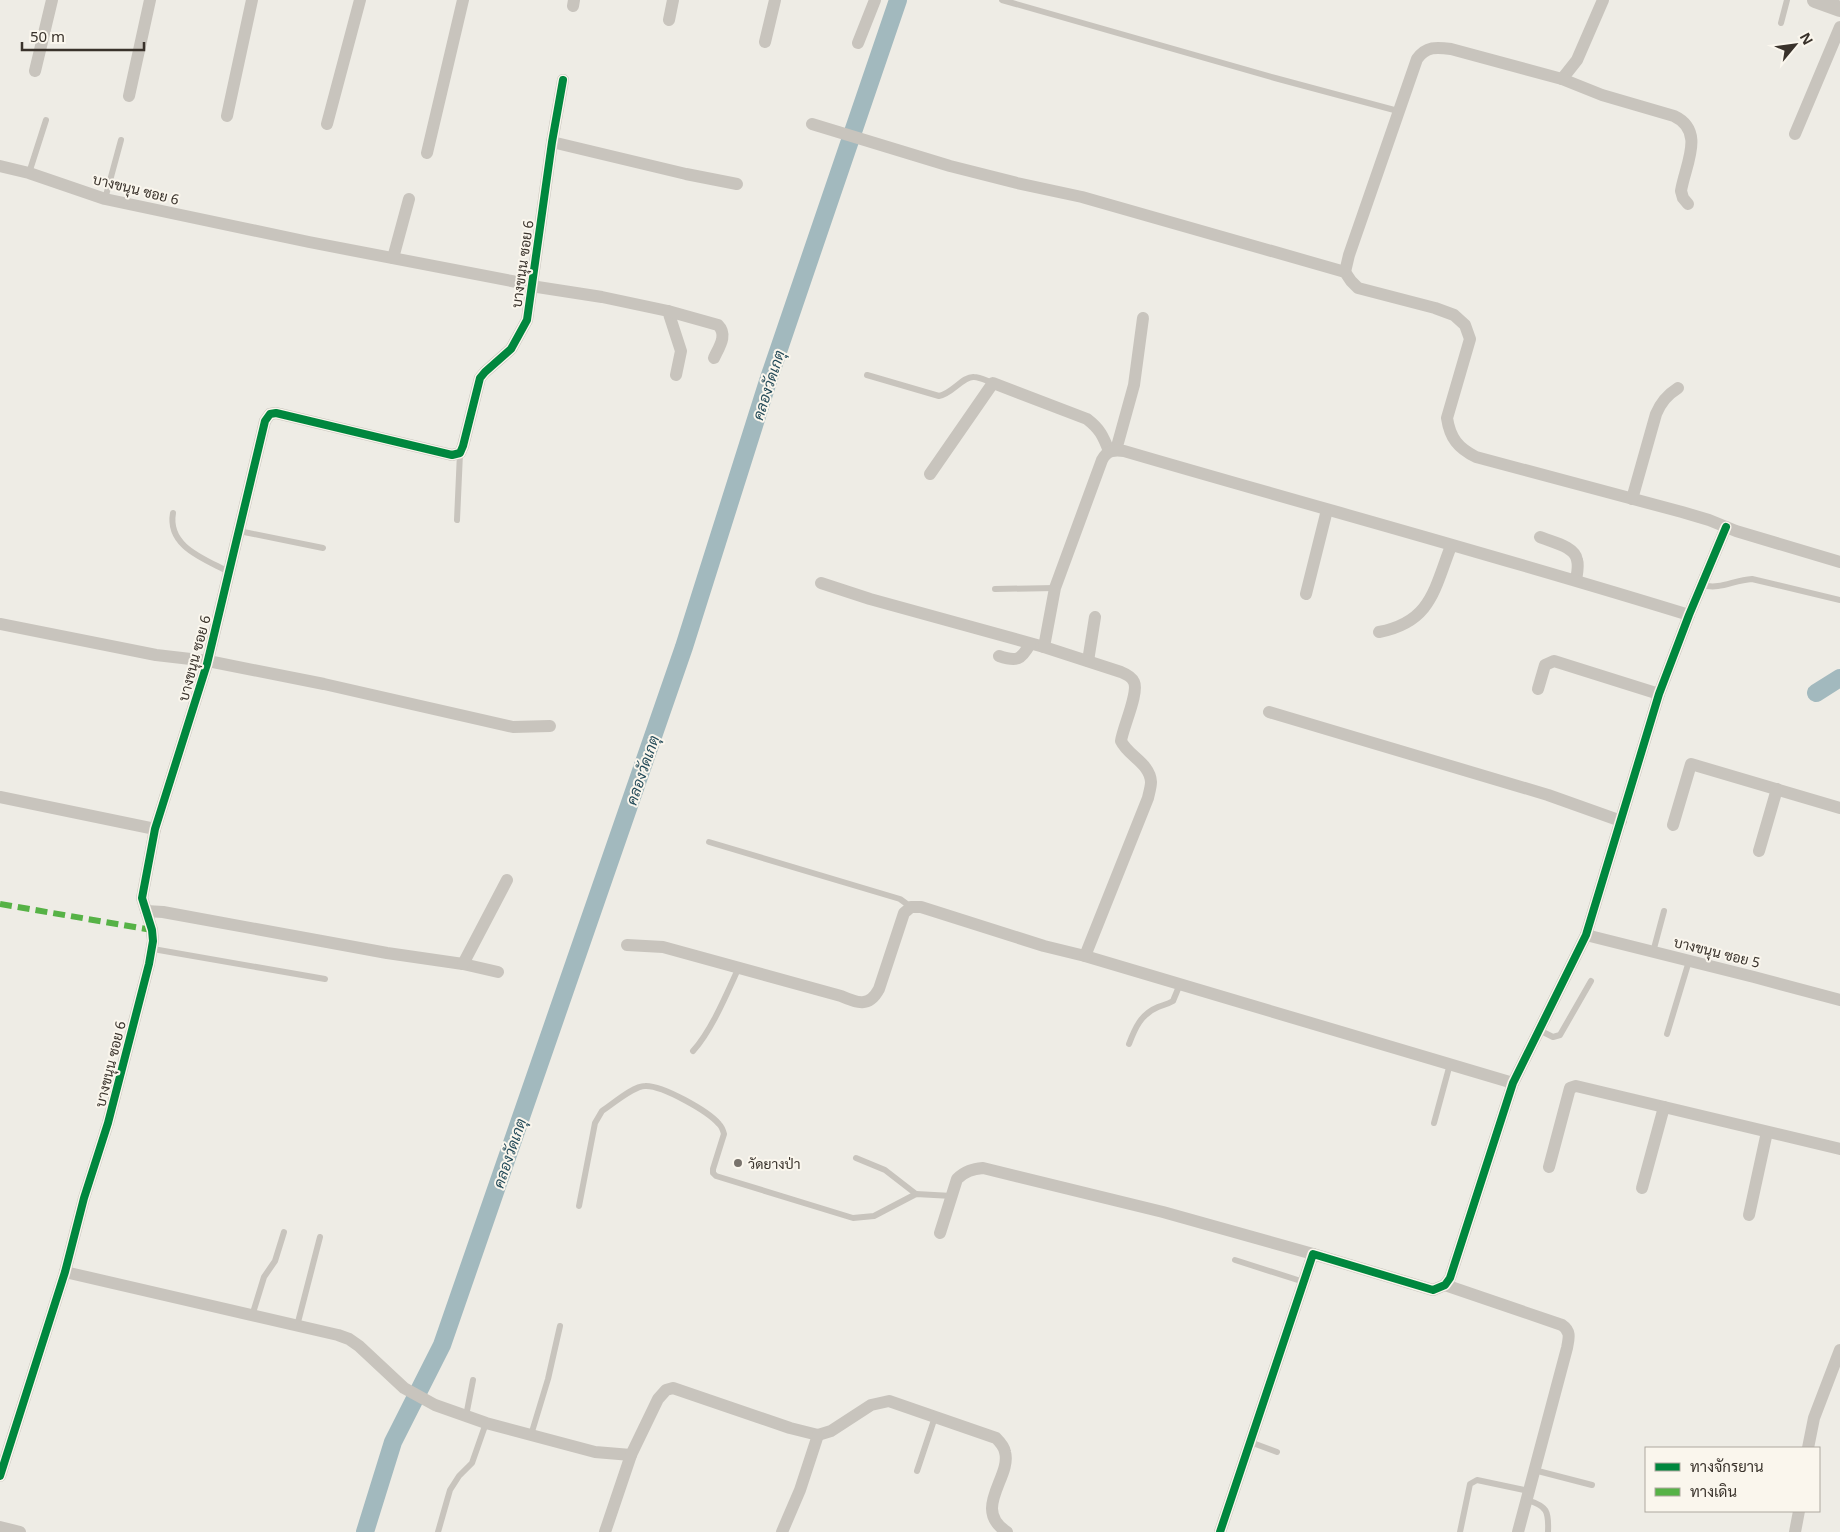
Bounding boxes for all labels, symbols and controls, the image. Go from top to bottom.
scale bar [22,20,145,52]
north arrow [1770,20,1820,70]
text: 50 m [30,26,65,46]
text: N [1796,29,1818,48]
street label: บางขนุน ซอย 6 [91,169,181,210]
street label: บางขนุน ซอย 6 [506,219,539,309]
water label: คลองวัดเกตุ [747,348,791,423]
street label: บางขนุน ซอย 6 [173,613,216,703]
water label: คลองวัดเกตุ [621,733,665,808]
street label: บางขนุน ซอย 5 [1672,932,1762,973]
street label: บางขนุน ซอย 6 [90,1019,131,1109]
water label: คลองวัดเกตุ [488,1116,532,1191]
place label: วัดยางป่า [748,1154,801,1173]
marker: วัดยางป่า [732,1157,744,1169]
legend [1645,1447,1820,1512]
text: ทางจักรยาน [1690,1456,1764,1476]
text: ทางเดิน [1690,1481,1737,1501]

